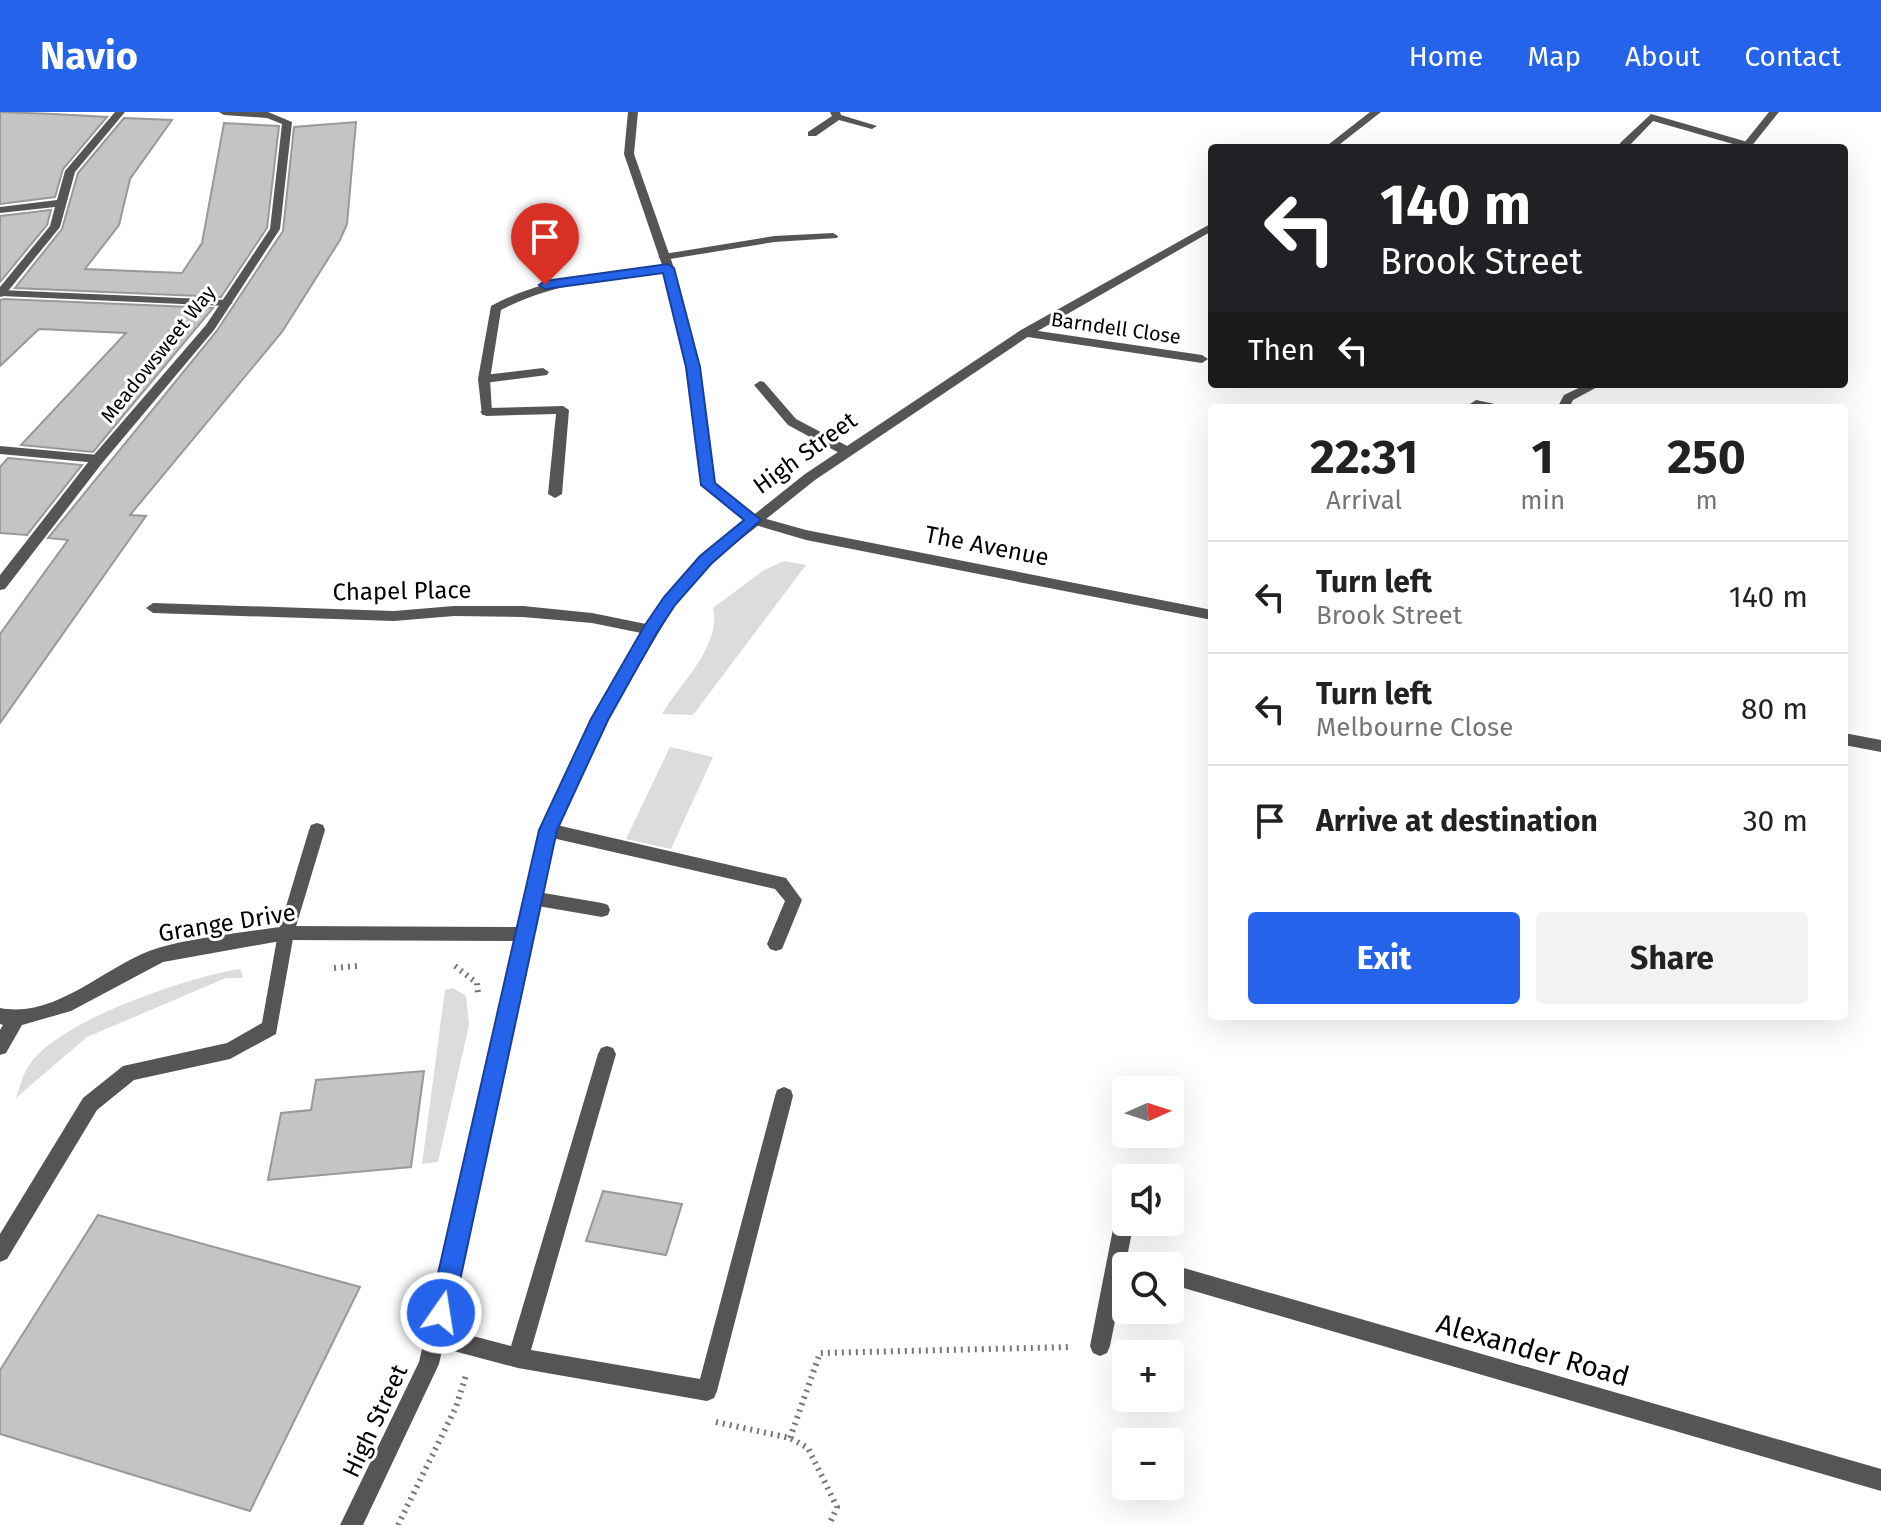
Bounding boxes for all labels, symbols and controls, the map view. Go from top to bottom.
text: Navio [40,33,138,79]
text: Home [1409,40,1483,73]
text: Map [1527,40,1581,73]
text: About [1625,40,1700,73]
text: Contact [1744,40,1841,73]
text: 140 m [1380,172,1531,239]
icon: left [1248,176,1352,280]
pin [511,203,579,285]
icon: arrive [523,215,567,259]
text: Brook Street [1380,240,1582,284]
street label: Meadowsweet Way [95,281,221,427]
street label: Barndell Close [1049,307,1183,349]
icon: left [1331,328,1375,372]
text: Then [1248,332,1315,368]
street label: High Street [748,406,862,500]
text: 22:31 [1310,428,1418,486]
text: 1 [1532,428,1554,486]
text: 250 [1667,428,1746,486]
text: Arrival [1326,485,1402,516]
text: min [1520,485,1565,516]
text: m [1695,485,1718,516]
street label: The Avenue [923,520,1051,572]
text: Turn left [1316,564,1432,600]
icon: left [1248,575,1292,619]
street label: Chapel Place [332,576,472,606]
text: 140 m [1729,579,1808,615]
text: Brook Street [1316,600,1462,631]
text: Turn left [1316,676,1432,712]
icon: left [1248,687,1292,731]
text: 80 m [1741,691,1808,727]
text: Melbourne Close [1316,712,1513,743]
icon: arrive [1248,799,1292,843]
text: Arrive at destination [1316,803,1598,839]
text: 30 m [1743,803,1808,839]
street label: Grange Drive [156,898,298,948]
button: Exit [1248,912,1520,1004]
button: Share [1536,912,1808,1004]
north arrow [1112,1076,1184,1148]
map controls [1112,1076,1184,1500]
button: sound [1112,1164,1184,1236]
button: search [1112,1252,1184,1324]
position arrow [399,1271,483,1355]
street label: Alexander Road [1433,1307,1633,1393]
button: + [1112,1340,1184,1412]
street label: High Street [337,1360,413,1482]
button: − [1112,1428,1184,1500]

